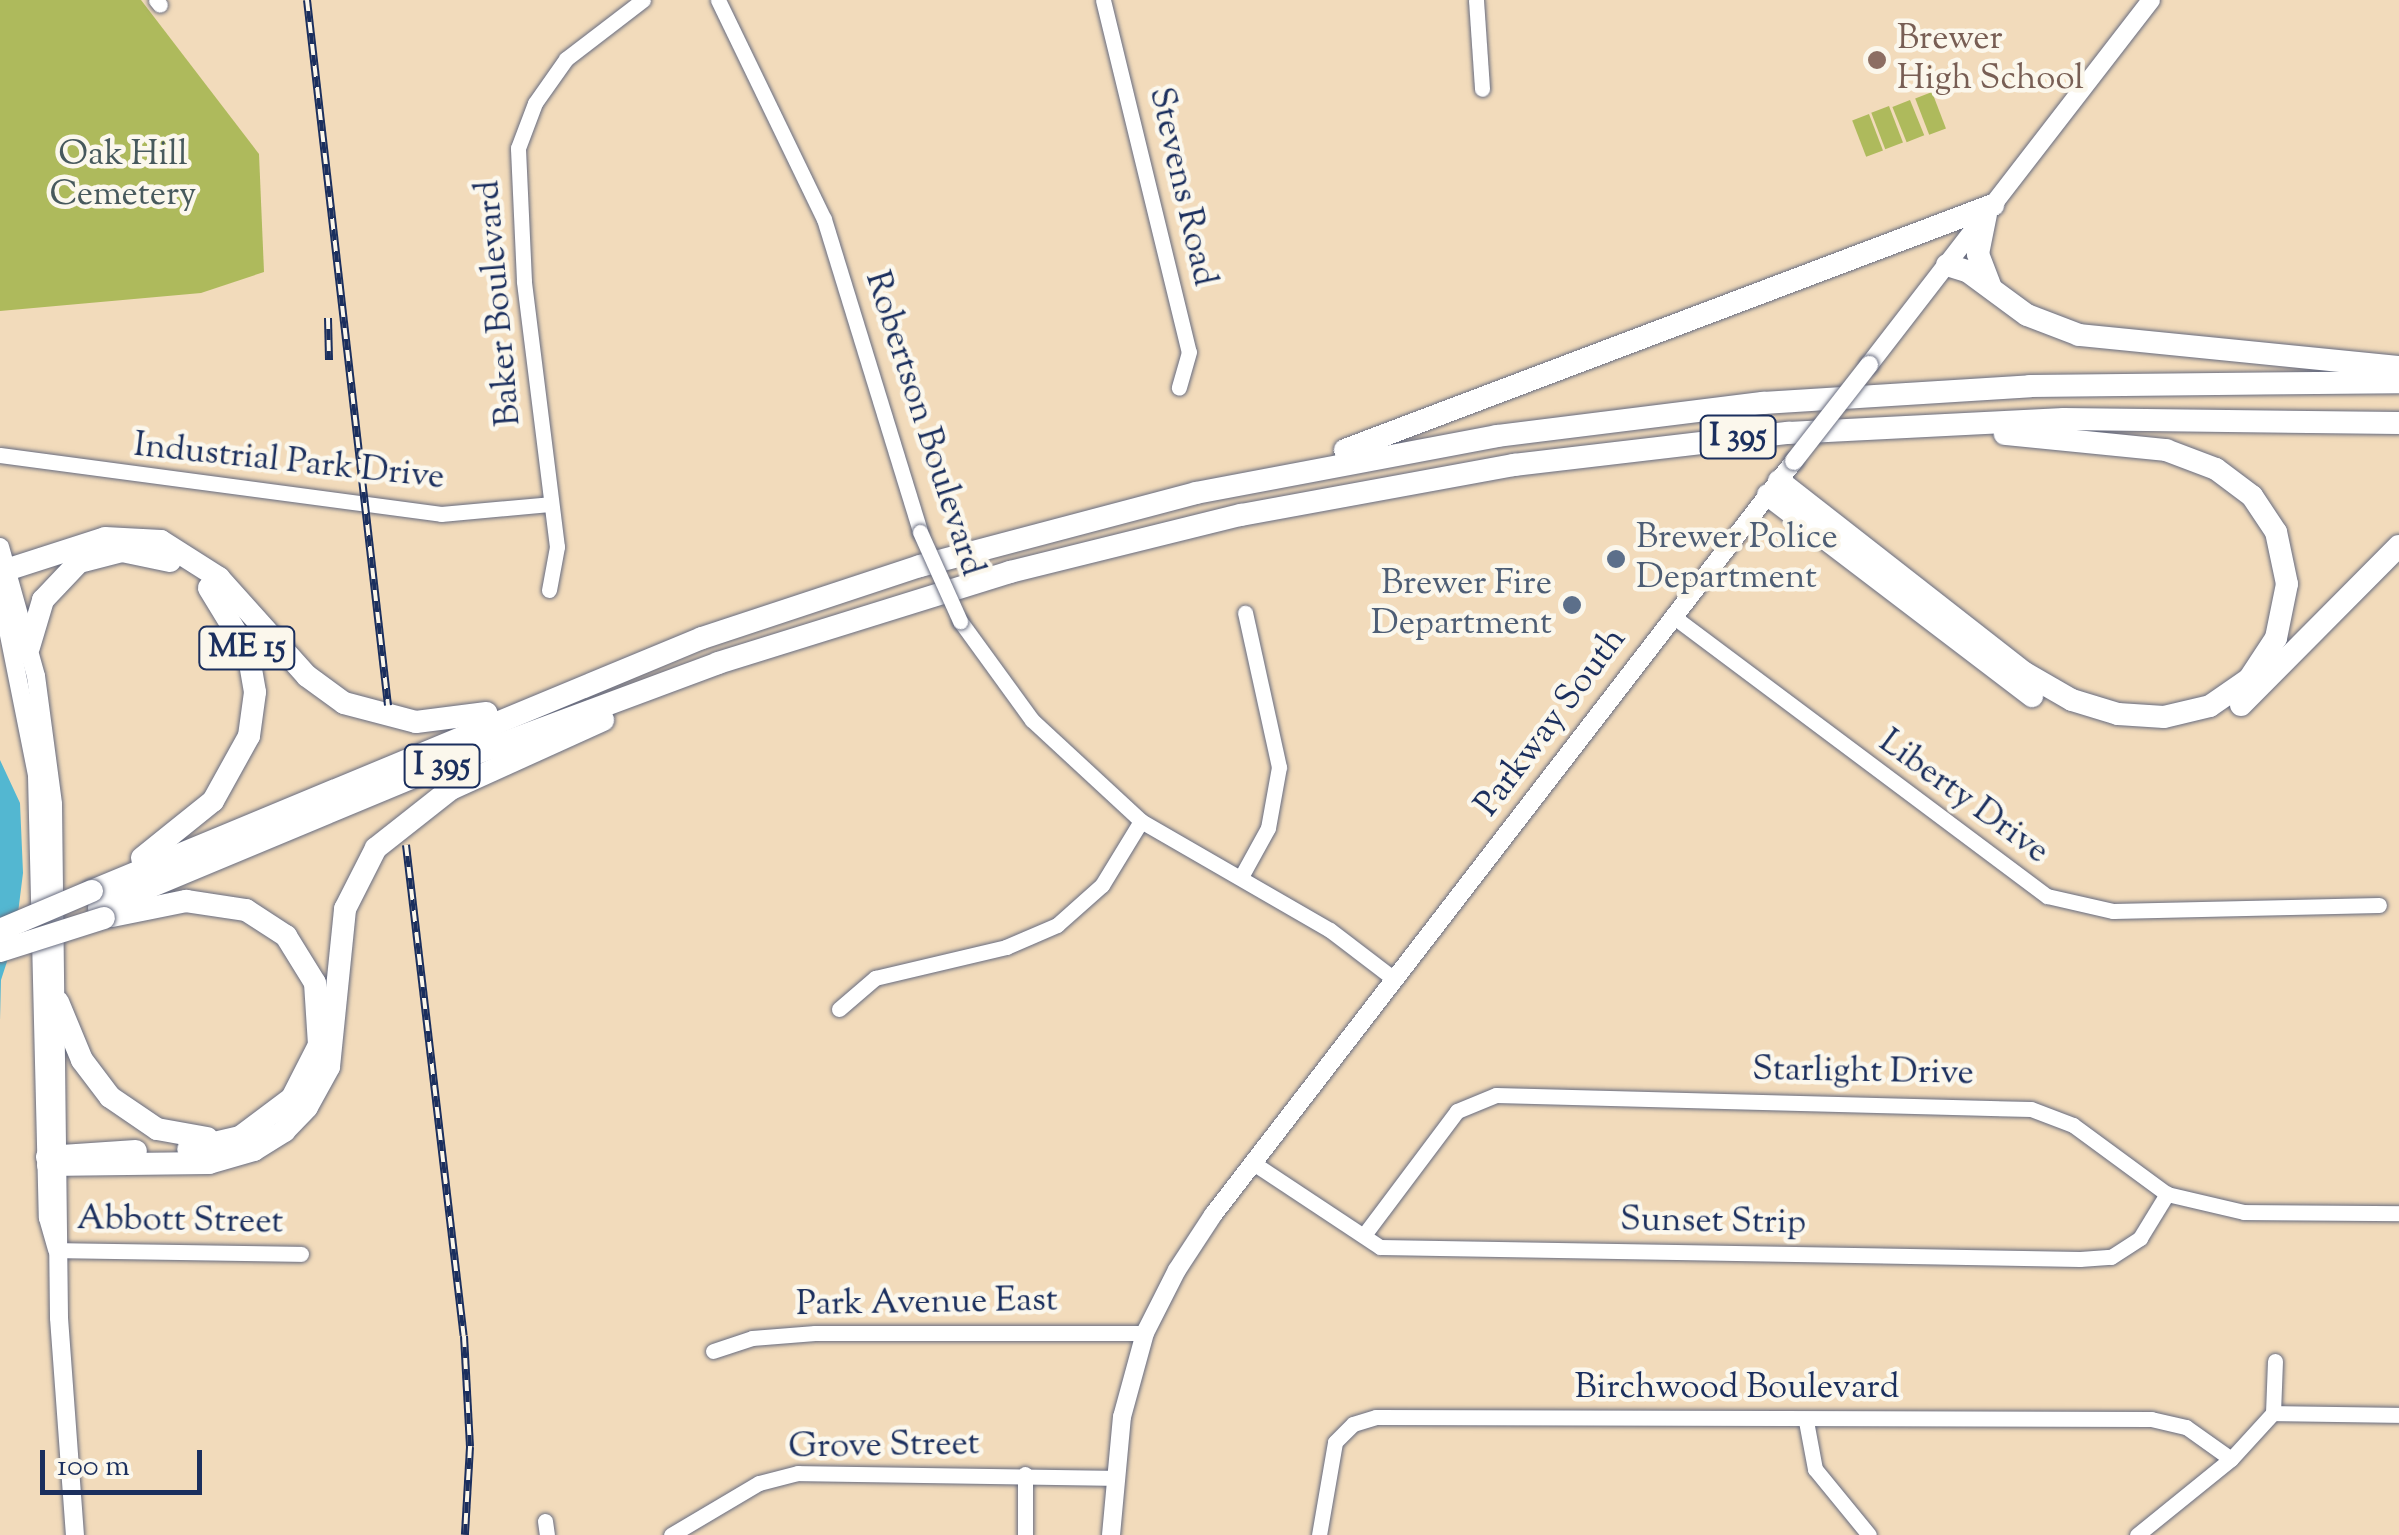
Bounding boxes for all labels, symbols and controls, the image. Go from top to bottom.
place label: Brewer High School [1897,19,2084,101]
marker: Brewer High School [1866,49,1888,71]
street label: Stevens Road [1138,83,1224,291]
park label: Oak Hill Cemetery [49,135,197,217]
street label: Baker Boulevard [468,178,532,428]
street label: Robertson Boulevard [854,266,992,582]
road number: I 395 [1698,410,1778,464]
street label: Industrial Park Drive [132,426,446,500]
place label: Brewer Police Department [1636,518,1838,600]
marker: Brewer Police Department [1605,548,1627,570]
place label: Brewer Fire Department [1371,564,1552,646]
marker: Brewer Fire Department [1561,594,1583,616]
street label: Parkway South [1467,620,1637,826]
road number: ME 15 [197,621,297,675]
street label: Liberty Drive [1870,722,2056,874]
road number: I 395 [402,739,482,793]
street label: Starlight Drive [1752,1050,1974,1096]
street label: Abbott Street [76,1199,284,1245]
street label: Sunset Strip [1620,1200,1806,1246]
street label: Park Avenue East [796,1281,1058,1327]
street label: Birchwood Boulevard [1575,1368,1899,1410]
street label: Grove Street [788,1424,980,1470]
scale bar [45,1430,208,1492]
text: 100 m [57,1446,130,1489]

